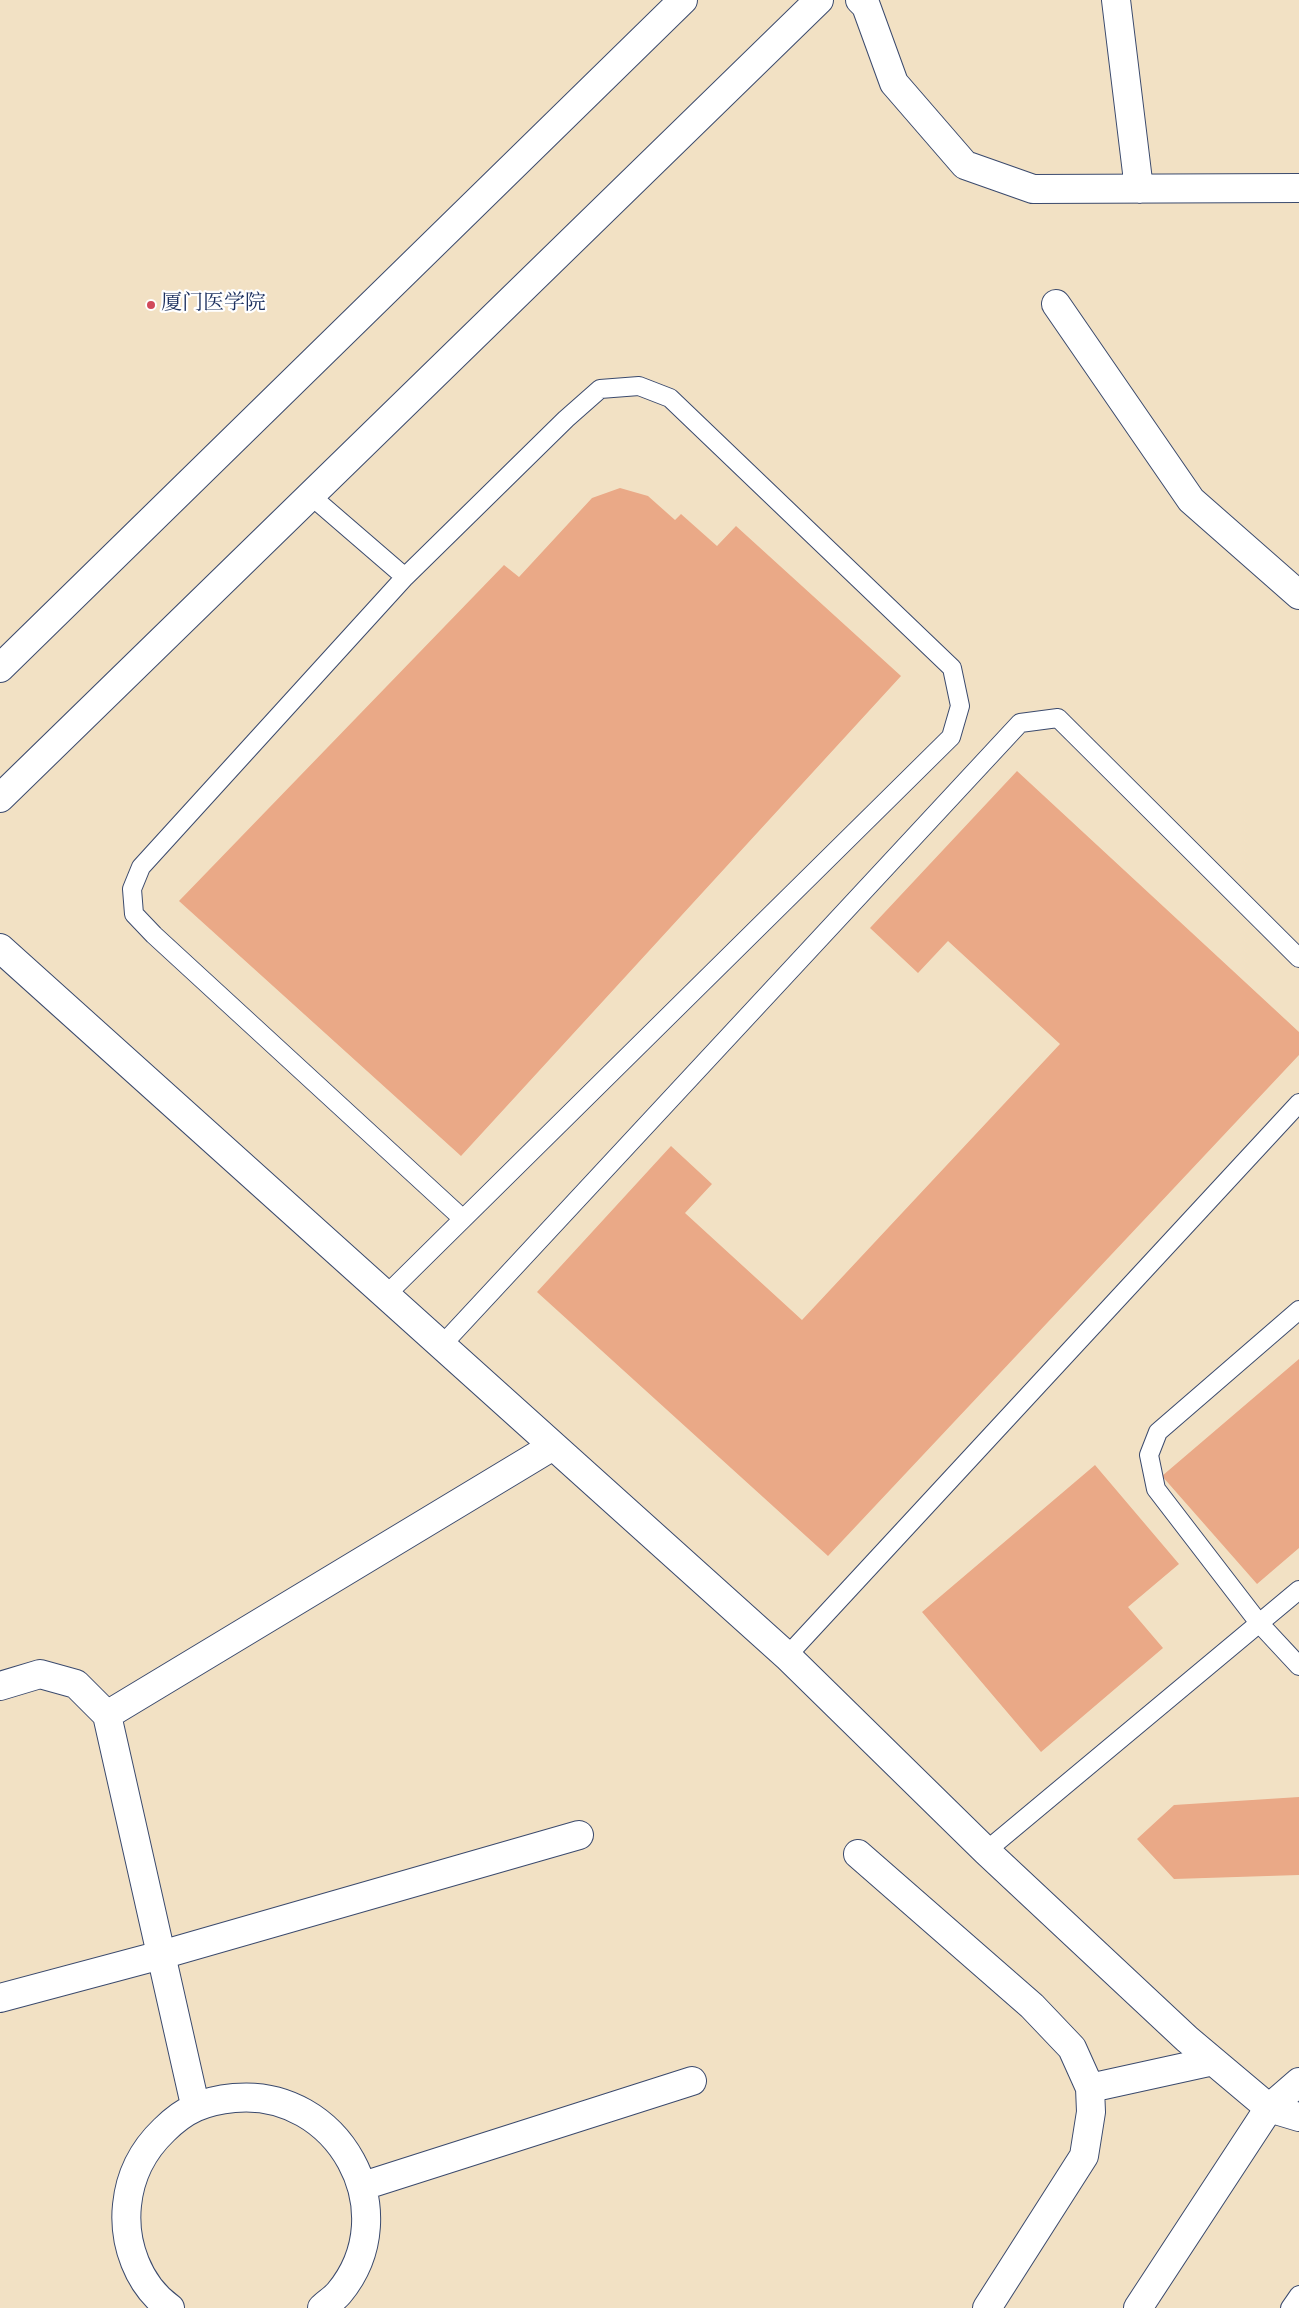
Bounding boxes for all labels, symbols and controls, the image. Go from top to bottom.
place label: 厦门医学院 [161,292,266,318]
marker: 厦门医学院 [145,299,157,311]

